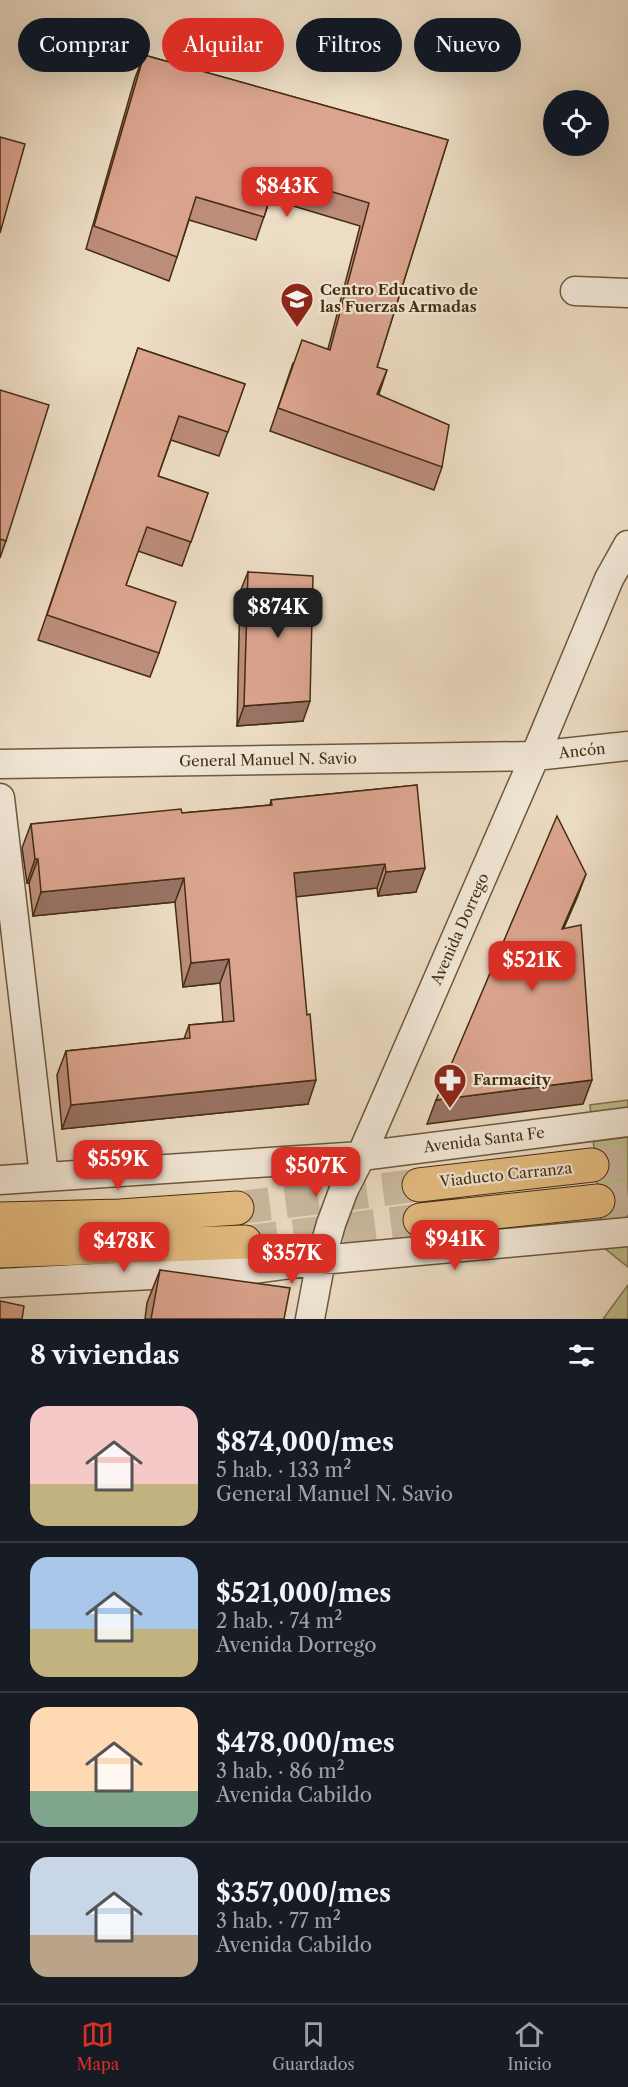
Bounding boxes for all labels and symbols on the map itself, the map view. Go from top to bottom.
pin: $843K [245,167,329,218]
place label: Centro Educativo de las Fuerzas Armadas [320,280,478,316]
school or university icon: Centro Educativo de las Fuerzas Armadas [279,281,315,328]
pin: $874K [236,588,320,639]
street label: Ancón [557,739,607,763]
street label: General Manuel N. Savio [179,748,357,771]
street label: Avenida Dorrego [426,870,493,989]
pin: $521K [490,941,574,992]
pharmacy icon: Farmacity [432,1062,468,1109]
place label: Farmacity [473,1070,552,1089]
street label: Avenida Santa Fe [421,1123,546,1156]
pin: $559K [76,1140,160,1191]
pin: $507K [274,1147,358,1198]
street label: Viaducto Carranza [438,1158,573,1191]
pin: $941K [413,1220,497,1271]
pin: $478K [82,1222,166,1273]
pin: $357K [250,1234,334,1285]

